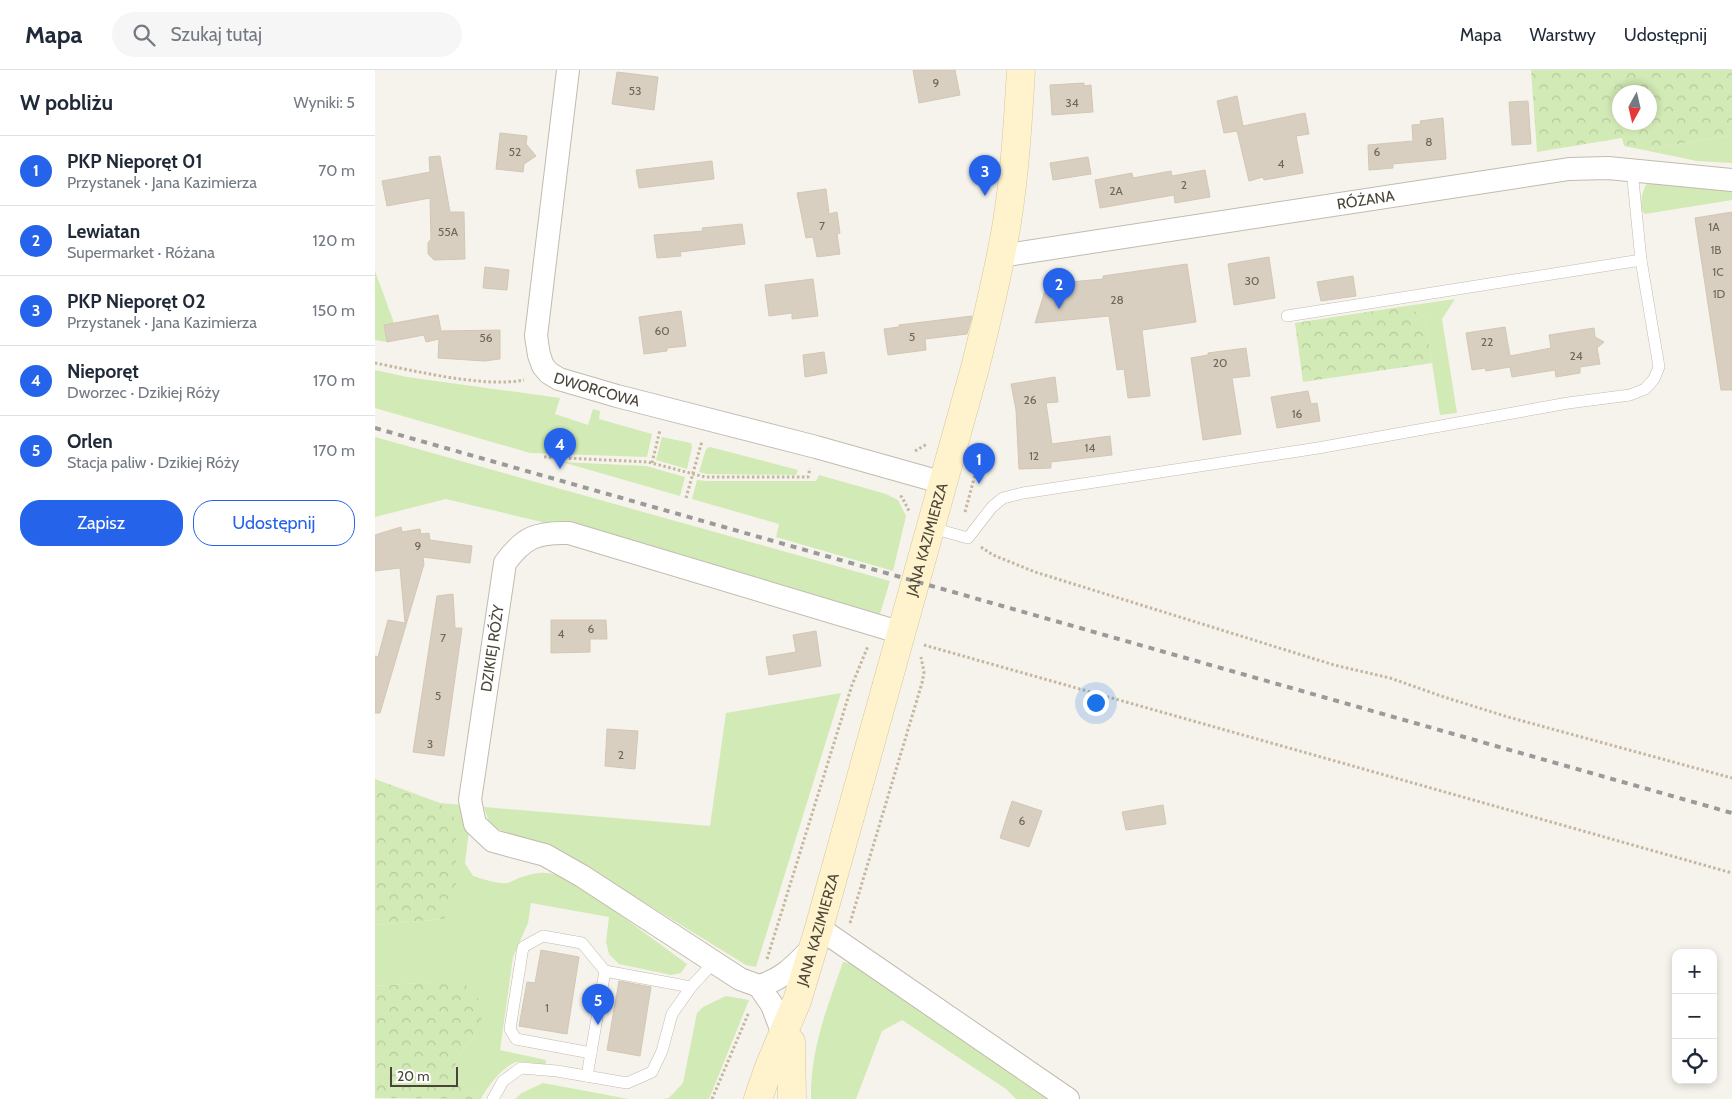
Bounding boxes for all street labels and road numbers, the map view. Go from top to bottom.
street label: RÓŻANA [1336,187,1396,213]
street label: DWORCOWA [552,369,642,411]
street label: JANA KAZIMIERZA [903,480,952,599]
street label: DZIKIEJ RÓŻY [477,603,508,693]
street label: JANA KAZIMIERZA [793,870,843,989]

